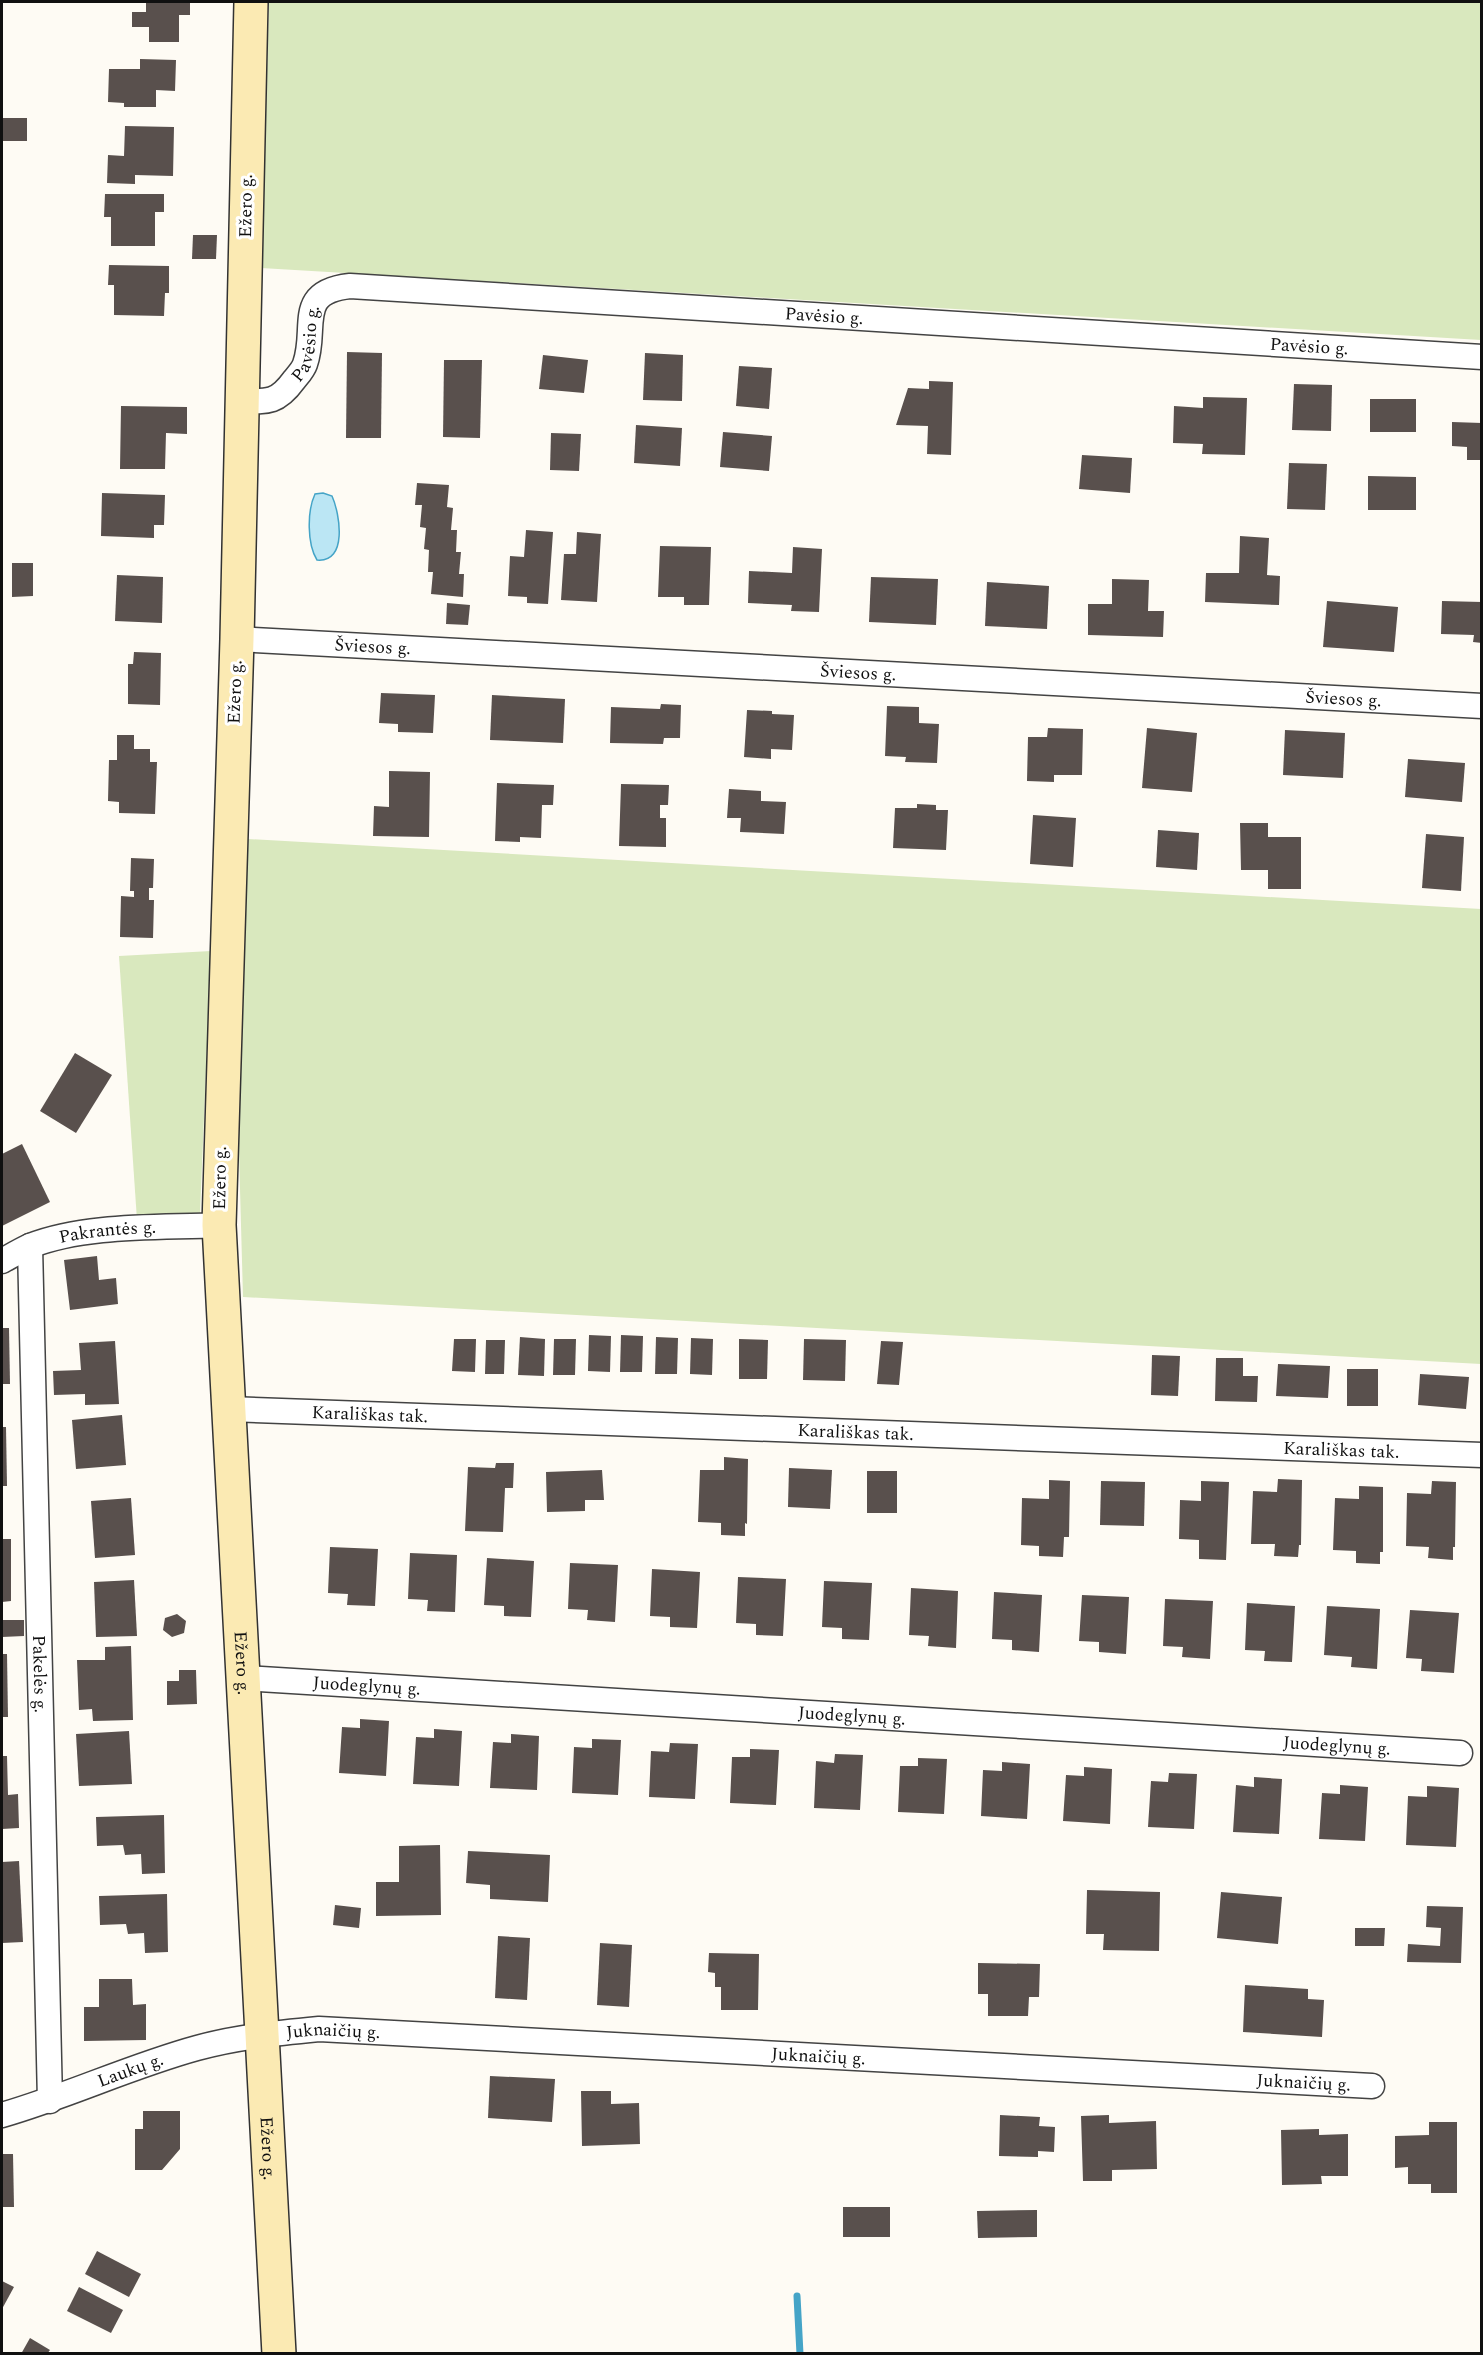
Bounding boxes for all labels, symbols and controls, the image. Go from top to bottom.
street label: Ežero g. [232,174,260,238]
street label: Pavėsio g. [284,300,327,388]
street label: Pavėsio g. [784,300,864,332]
street label: Pavėsio g. [1269,330,1349,362]
street label: Šviesos g. [334,631,412,662]
street label: Šviesos g. [819,657,897,688]
street label: Ežero g. [220,660,250,724]
street label: Šviesos g. [1305,683,1382,714]
street label: Ežero g. [206,1146,234,1210]
street label: Pakrantės g. [56,1213,157,1250]
street label: Karališkas tak. [311,1399,429,1430]
street label: Karališkas tak. [797,1416,914,1448]
street label: Karališkas tak. [1283,1434,1400,1465]
street label: Ežero g. [227,1630,257,1696]
street label: Pakelės g. [26,1634,54,1713]
street label: Juodeglynų g. [312,1669,421,1702]
street label: Juodeglynų g. [797,1699,906,1732]
street label: Juodeglynų g. [1282,1729,1392,1762]
street label: Juknaičių g. [285,2015,381,2046]
street label: Juknaičių g. [771,2040,866,2072]
street label: Laukų g. [93,2046,167,2094]
street label: Juknaičių g. [1256,2066,1352,2098]
street label: Ežero g. [253,2116,283,2181]

